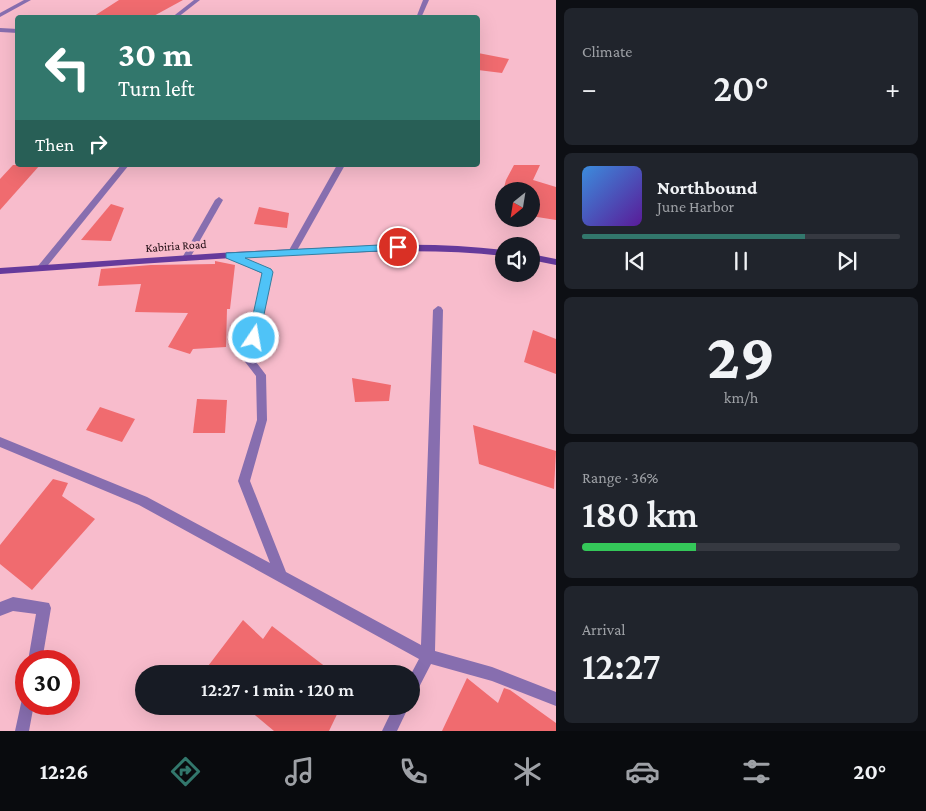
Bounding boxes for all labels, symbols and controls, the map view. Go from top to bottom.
icon: left [35,35,100,100]
text: 30 m [118,35,193,74]
text: Climate [582,43,632,60]
text: 20° [713,67,769,109]
text: − [582,73,597,104]
text: + [885,73,900,104]
text: Turn left [118,76,195,101]
icon: right [84,130,112,158]
text: Then [35,134,74,155]
text: Northbound [657,177,757,198]
north arrow [495,182,540,228]
map controls [495,182,540,282]
text: June Harbor [657,198,734,215]
pin [377,226,419,268]
icon: arrive [384,233,412,261]
street label: Kabiria Road [145,237,208,255]
button: sound [495,237,540,282]
icon: previous [621,247,649,275]
icon: pause [727,247,755,275]
icon: next [833,247,861,275]
position arrow [227,311,279,363]
text: 29 [707,320,775,392]
text: km/h [724,389,758,406]
text: Range · 36% [582,469,658,486]
text: 180 km [582,493,698,535]
text: Arrival [582,621,626,638]
text: 12:27 [582,645,661,687]
speed limit sign: 30 [15,650,80,715]
text: 12:27 · 1 min · 120 m [201,679,354,700]
icon: directions [168,754,203,789]
icon: music [282,754,317,789]
icon: phone [396,754,431,789]
icon: climate [510,754,545,789]
icon: car [625,754,660,789]
icon: filters [739,754,774,789]
text: 12:26 [40,759,88,784]
text: 20° [853,759,886,784]

